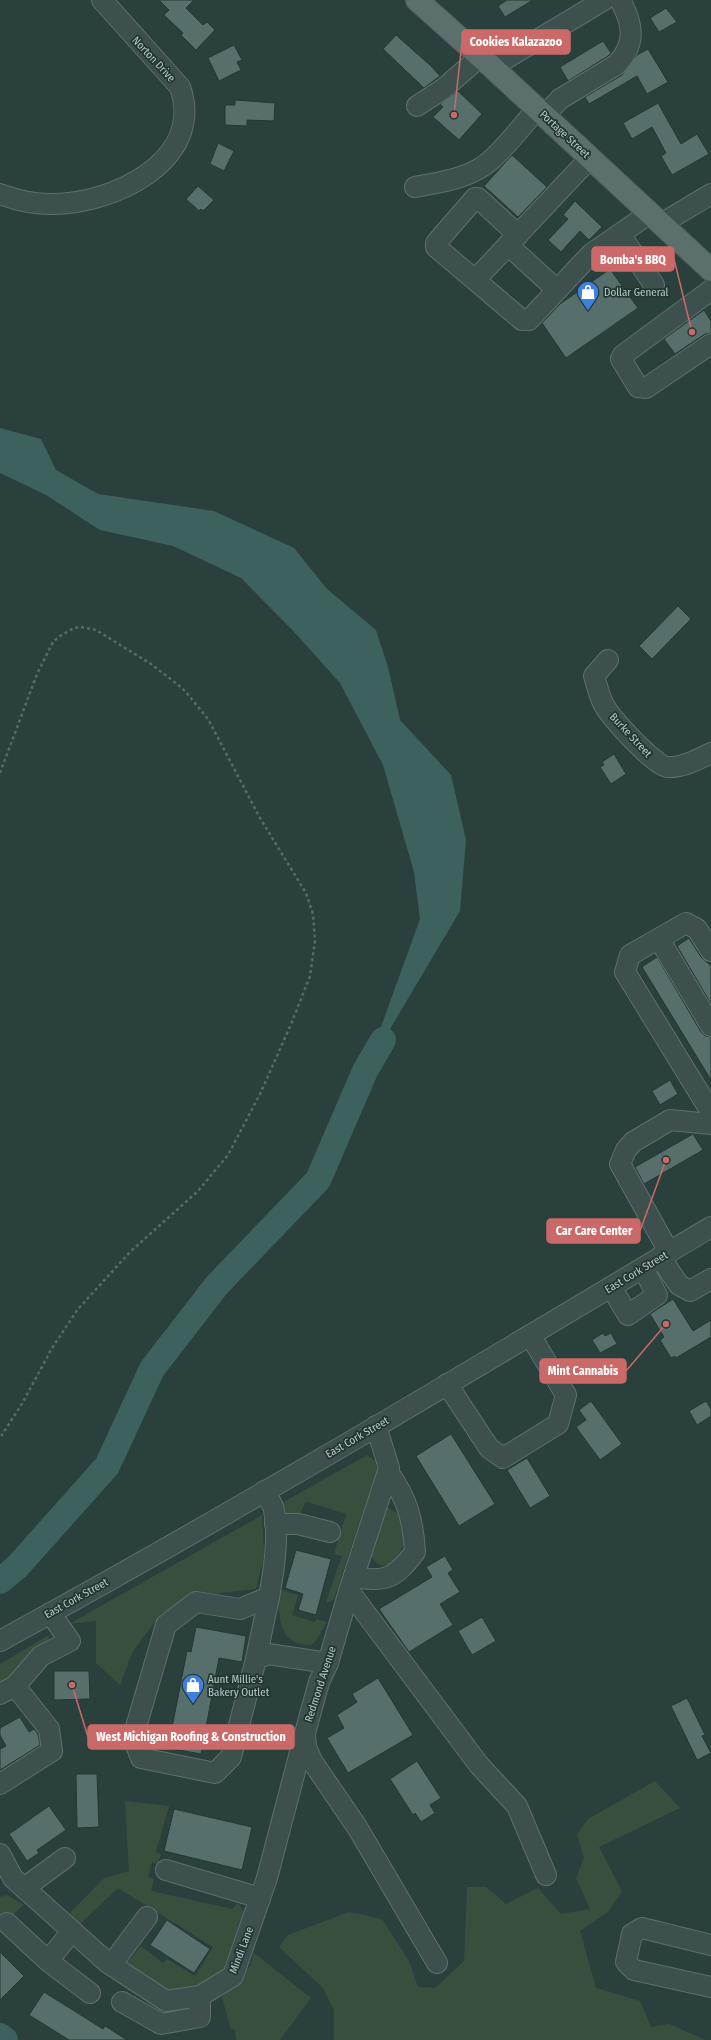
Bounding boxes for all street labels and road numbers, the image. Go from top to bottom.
street label: Norton Drive [129,34,178,85]
street label: Portage Street [537,108,593,161]
street label: Burke Street [607,711,655,760]
street label: East Cork Street [602,1248,670,1296]
street label: East Cork Street [323,1414,392,1461]
street label: East Cork Street [42,1575,111,1621]
street label: Redmond Avenue [302,1645,339,1724]
street label: Mindi Lane [227,1925,256,1975]

